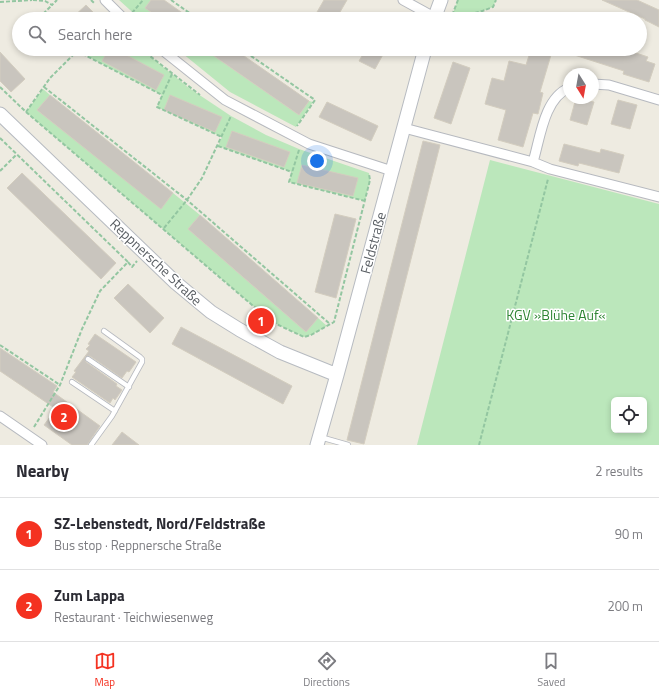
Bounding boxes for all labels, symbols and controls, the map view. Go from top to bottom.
search box [12,12,647,56]
icon: search [26,23,48,45]
text: Search here [58,23,132,46]
north arrow [563,68,599,104]
your location [307,151,327,171]
street label: Feldstraße [354,210,391,276]
street label: Reppnersche Straße [106,213,207,310]
park label: KGV »Blühe Auf« [506,304,606,325]
pin: 1 [248,306,274,336]
map controls [611,397,647,433]
button: locate [611,397,647,433]
pin: 2 [51,402,77,432]
text: Nearby [16,458,69,484]
text: 2 results [595,461,643,481]
text: SZ-Lebenstedt, Nord/Feldstraße [54,512,265,535]
text: 1 [25,524,33,544]
text: 90 m [615,524,643,544]
text: Bus stop · Reppnersche Straße [54,535,222,555]
text: Zum Lappa [54,584,125,607]
text: 2 [25,596,33,616]
text: 200 m [607,596,643,616]
text: Restaurant · Teichwiesenweg [54,607,213,627]
tab: Map [94,650,116,690]
tab: Directions [303,650,350,690]
tab: Saved [537,650,565,690]

